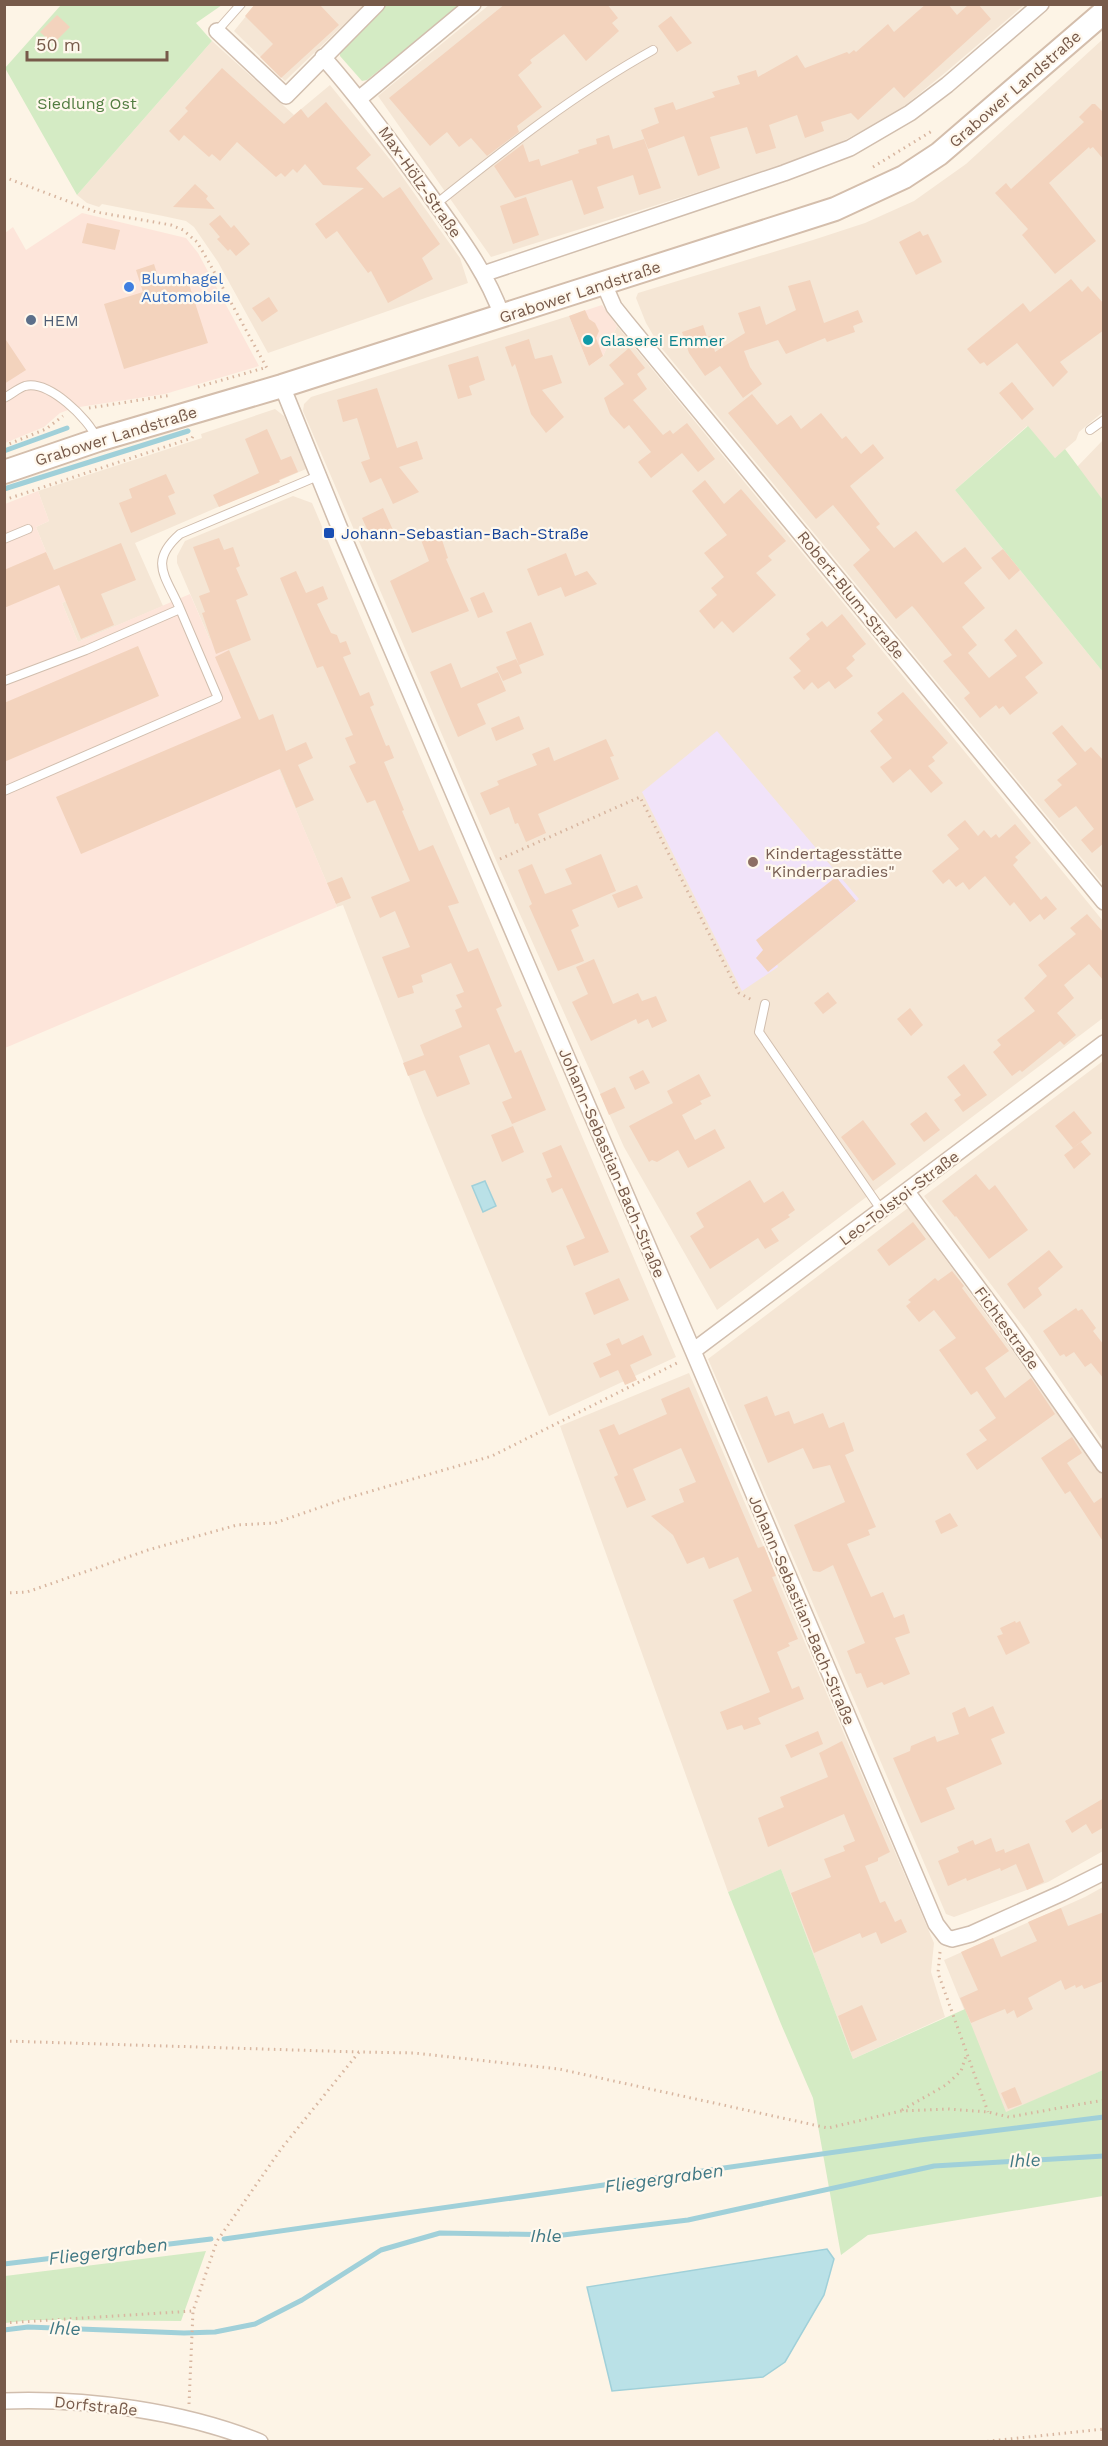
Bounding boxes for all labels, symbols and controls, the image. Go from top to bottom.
scale bar [27,24,166,62]
street label: Grabower Landstraße [945,27,1085,151]
text: 50 m [36,34,81,55]
park label: Siedlung Ost [37,94,137,113]
street label: Max-Hölz-Straße [374,123,466,241]
street label: Grabower Landstraße [497,257,663,327]
place label: Blumhagel Automobile [141,269,231,306]
marker: Blumhagel Automobile [122,280,136,294]
place label: HEM [43,311,79,330]
marker: HEM [24,313,38,327]
place label: Glaserei Emmer [600,331,725,350]
marker: Glaserei Emmer [581,333,595,347]
street label: Grabower Landstraße [33,402,199,470]
place label: Johann-Sebastian-Bach-Straße [341,524,589,543]
marker: Johann-Sebastian-Bach-Straße [322,526,336,540]
street label: Robert-Blum-Straße [793,527,909,663]
place label: Kindertagesstätte "Kinderparadies" [765,844,902,881]
marker: Kindertagesstätte "Kinderparadies" [746,855,760,869]
street label: Johann-Sebastian-Bach-Straße [555,1045,669,1281]
street label: Leo-Tolstoi-Straße [835,1147,963,1249]
street label: Fichtestraße [970,1283,1044,1373]
street label: Johann-Sebastian-Bach-Straße [745,1492,859,1728]
water label: Ihle [1009,2149,1041,2171]
water label: Fliegergraben [603,2159,725,2197]
water label: Ihle [530,2225,562,2246]
water label: Fliegergraben [47,2233,169,2269]
water label: Ihle [49,2317,81,2339]
street label: Dorfstraße [53,2392,139,2420]

